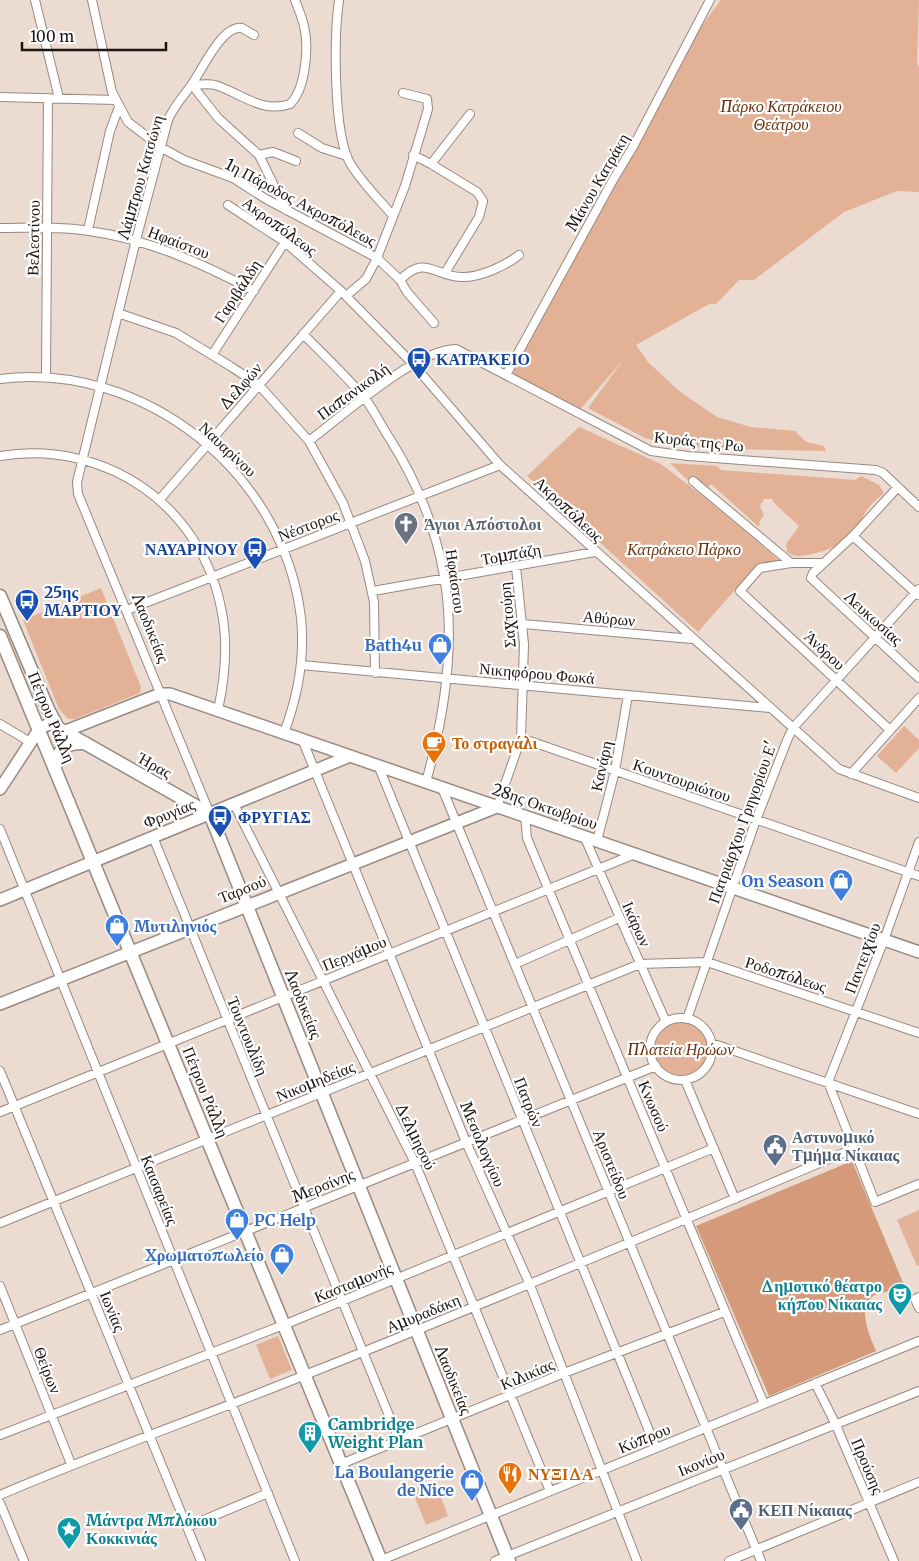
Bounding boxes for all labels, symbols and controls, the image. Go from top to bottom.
scale bar [22,20,166,52]
text: 100 m [30,27,74,46]
park label: Πάρκο Κατράκειου Θεάτρου [720,96,842,134]
street label: Λάμπρου Κατσώνη [112,113,167,242]
street label: Μάνου Κατράκη [561,129,633,235]
street label: 1η Πάροδος Ακροπόλεως [222,154,380,250]
street label: Ακροπόλεως [239,192,321,260]
street label: Βελεστίνου [22,200,44,276]
street label: Ηφαίστου [145,221,213,263]
street label: Γαριβάλδη [209,255,265,327]
bus stop icon: ΚΑΤΡΑΚΕΙΟ [406,346,432,380]
place label: ΚΑΤΡΑΚΕΙΟ [436,349,530,369]
street label: Δελφών [214,358,266,414]
street label: Παπανικολή [313,358,393,424]
street label: Ναυαρίνου [195,417,261,481]
street label: Κυράς της Ρω [653,426,745,456]
street label: Ακροπόλεως [530,472,608,547]
street label: Νέστορος [275,504,342,546]
church icon: Άγιοι Απόστολοι [393,511,419,545]
place label: Άγιοι Απόστολοι [424,514,542,534]
bus stop icon: ΝΑΥΑΡΙΝΟΥ [242,536,268,570]
place label: ΝΑΥΑΡΙΝΟΥ [145,539,238,559]
street label: Τομπάζη [480,539,542,569]
park label: Κατράκειο Πάρκο [626,539,741,559]
street label: Ηφαίστου [442,548,470,614]
street label: Σαχτούρη [494,581,520,649]
place label: 25ης ΜΑΡΤΙΟΥ [44,582,123,620]
street label: Λευκωσίας [840,586,908,650]
bus stop icon: 25ης ΜΑΡΤΙΟΥ [14,588,40,622]
street label: Λαοδικείας [128,590,174,666]
street label: Αθύρων [582,606,636,630]
street label: Άνδρου [800,626,850,674]
shop icon: Bath4u [427,632,453,666]
place label: Bath4u [365,635,422,655]
street label: Νικηφόρου Φωκά [478,658,596,688]
street label: Πέτρου Ράλλη [24,669,80,765]
cafe icon: Το στραγάλι [421,730,447,764]
place label: Το στραγάλι [452,733,537,753]
street label: Πατριάρχου Γρηγορίου Ε' [703,738,781,906]
street label: Κανάρη [586,739,616,793]
street label: Ήρας [134,747,176,783]
street label: Κουντουριώτου [630,754,734,806]
street label: 28ης Οκτωβρίου [490,779,600,833]
street label: Φρυγίας [140,793,198,832]
bus stop icon: ΦΡΥΓΙΑΣ [207,804,233,838]
place label: ΦΡΥΓΙΑΣ [238,807,311,827]
shop icon: On Season [828,868,854,902]
street label: Ταρσού [215,870,269,908]
place label: On Season [741,871,824,891]
street label: Ικάρων [618,898,656,950]
shop icon: Μυτιληνιός [104,913,130,947]
place label: Μυτιληνιός [134,916,217,936]
street label: Παντειχίου [839,920,885,996]
street label: Περγάμου [319,931,389,975]
street label: Ροδοπόλεως [743,951,830,997]
street label: Λαοδικείας [281,966,327,1042]
street label: Τουντουλίδη [223,993,273,1079]
park label: Πλατεία Ηρώων [628,1039,735,1059]
street label: Πέτρου Ράλλη [179,1043,233,1141]
street label: Νικομηδείας [273,1056,358,1106]
street label: Πατρών [510,1074,548,1130]
street label: Κνωσού [634,1077,674,1135]
street label: Μεσολογγίου [456,1098,510,1190]
street label: Δελμησού [391,1099,441,1173]
street label: Αριστείδου [589,1126,635,1202]
place label: Αστυνομικό Τμήμα Νίκαιας [792,1127,899,1165]
public building icon: Αστυνομικό Τμήμα Νίκαιας [762,1133,788,1167]
street label: Καισαρείας [137,1152,183,1229]
street label: Μερσίνης [289,1163,358,1207]
shop icon: PC Help [224,1207,250,1241]
place label: PC Help [254,1210,316,1230]
shop icon: Χρωματοπωλείο [269,1242,295,1276]
place label: Χρωματοπωλείο [145,1245,264,1265]
street label: Κασταμονής [311,1257,396,1307]
place label: Δημοτικό θέατρο κήπου Νίκαιας [760,1276,882,1314]
theatre icon: Δημοτικό θέατρο κήπου Νίκαιας [887,1282,913,1316]
street label: Ιωνίας [96,1288,130,1335]
street label: Αμυραδάκη [383,1289,463,1337]
street label: Λαοδικείας [431,1342,477,1418]
street label: Θείρων [30,1344,66,1396]
street label: Κιλικίας [497,1353,558,1394]
place label: Cambridge Weight Plan [327,1414,423,1452]
street label: Κύπρου [615,1418,673,1458]
building icon: Cambridge Weight Plan [297,1420,323,1454]
street label: Προύσης [847,1435,889,1498]
street label: Ικονίου [675,1444,727,1480]
restaurant icon: ΝΥΞΙΔΑ [497,1461,523,1495]
place label: La Boulangerie de Nice [335,1462,454,1500]
place label: ΝΥΞΙΔΑ [528,1464,594,1484]
shop icon: La Boulangerie de Nice [459,1468,485,1502]
public building icon: ΚΕΠ Νίκαιας [728,1497,754,1531]
place label: ΚΕΠ Νίκαιας [758,1500,852,1520]
place label: Μάντρα Μπλόκου Κοκκινιάς [86,1510,217,1548]
place icon: Μάντρα Μπλόκου Κοκκινιάς [56,1516,82,1550]

